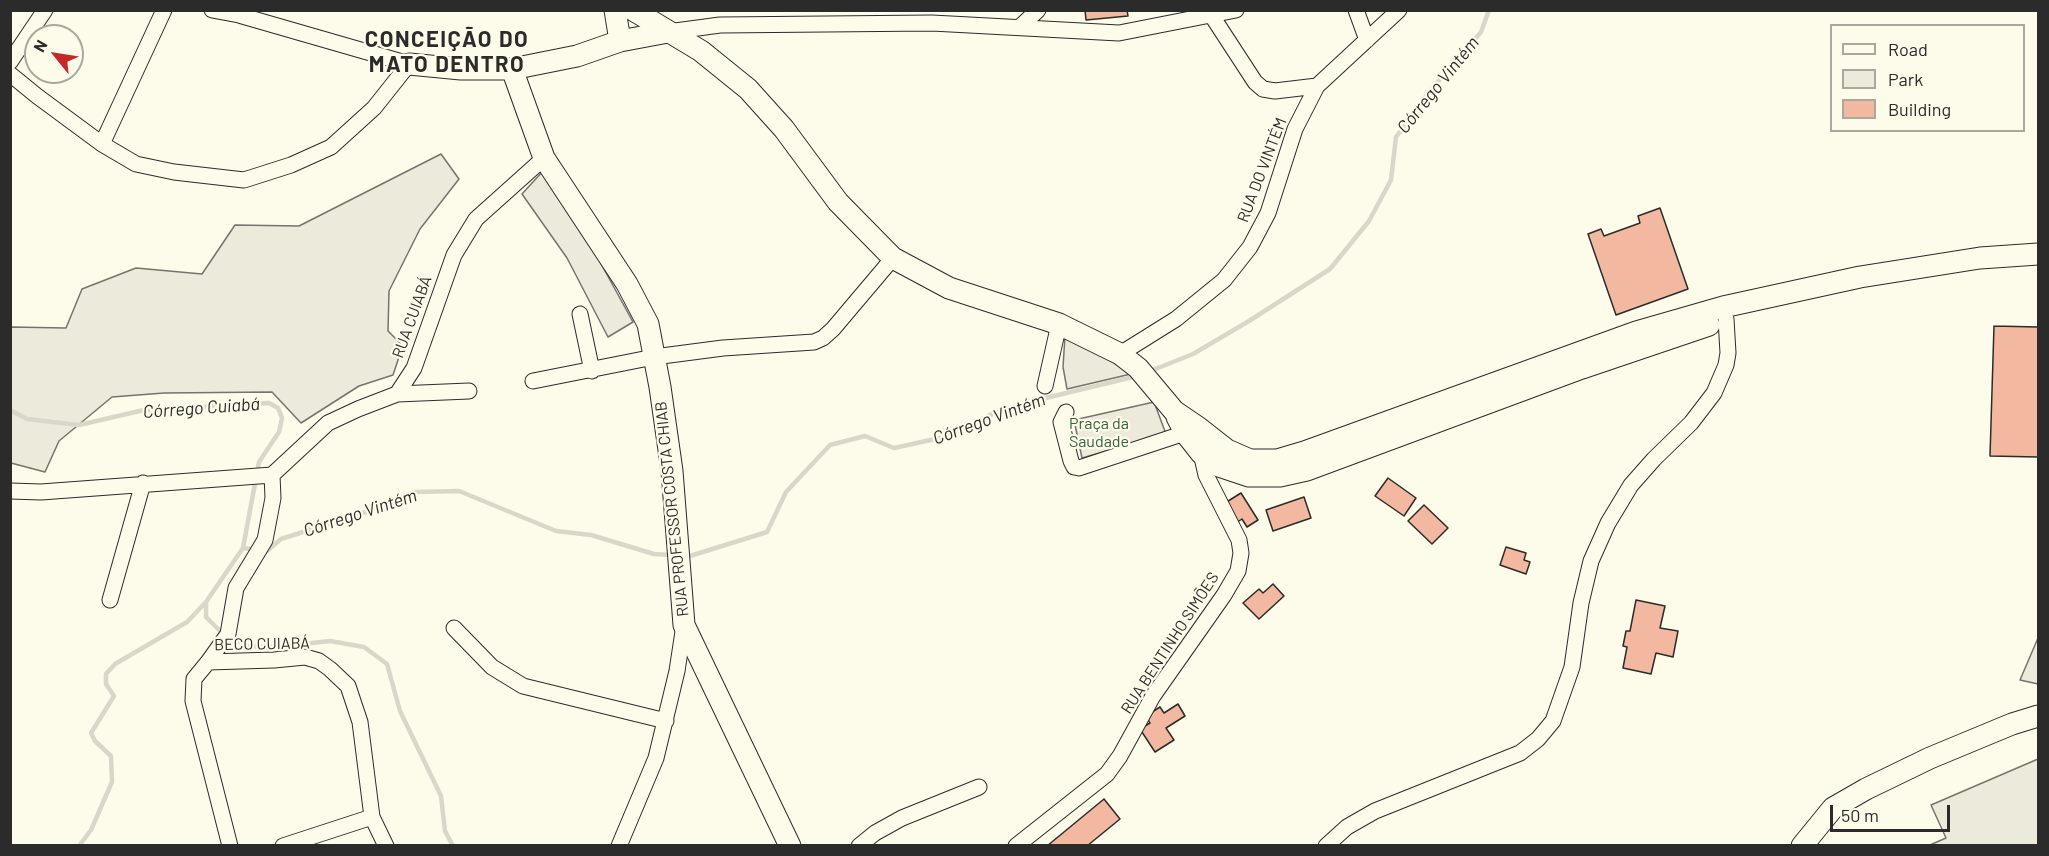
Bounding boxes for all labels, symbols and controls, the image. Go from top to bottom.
north arrow [24,24,84,84]
legend [1830,24,2025,132]
district label: CONCEIÇÃO DO MATO DENTRO [365,27,529,78]
water label: Córrego Vintém [1392,32,1484,138]
text: N [29,36,51,55]
text: Road [1888,38,1928,60]
text: Park [1888,68,1923,90]
text: Building [1888,98,1951,120]
street label: RUA DO VINTÉM [1233,115,1291,225]
street label: RUA CUIABÁ [388,273,436,361]
water label: Córrego Vintém [930,389,1048,449]
water label: Córrego Cuiabá [142,393,260,423]
street label: RUA PROFESSOR COSTA CHIAB [651,400,693,618]
park label: Praça da Saudade [1069,414,1129,452]
water label: Córrego Vintém [300,484,420,542]
street label: RUA BENTINHO SIMÕES [1117,569,1223,717]
street label: BECO CUIABÁ [214,634,310,654]
scale bar [1833,793,1953,831]
text: 50 m [1841,804,1879,826]

